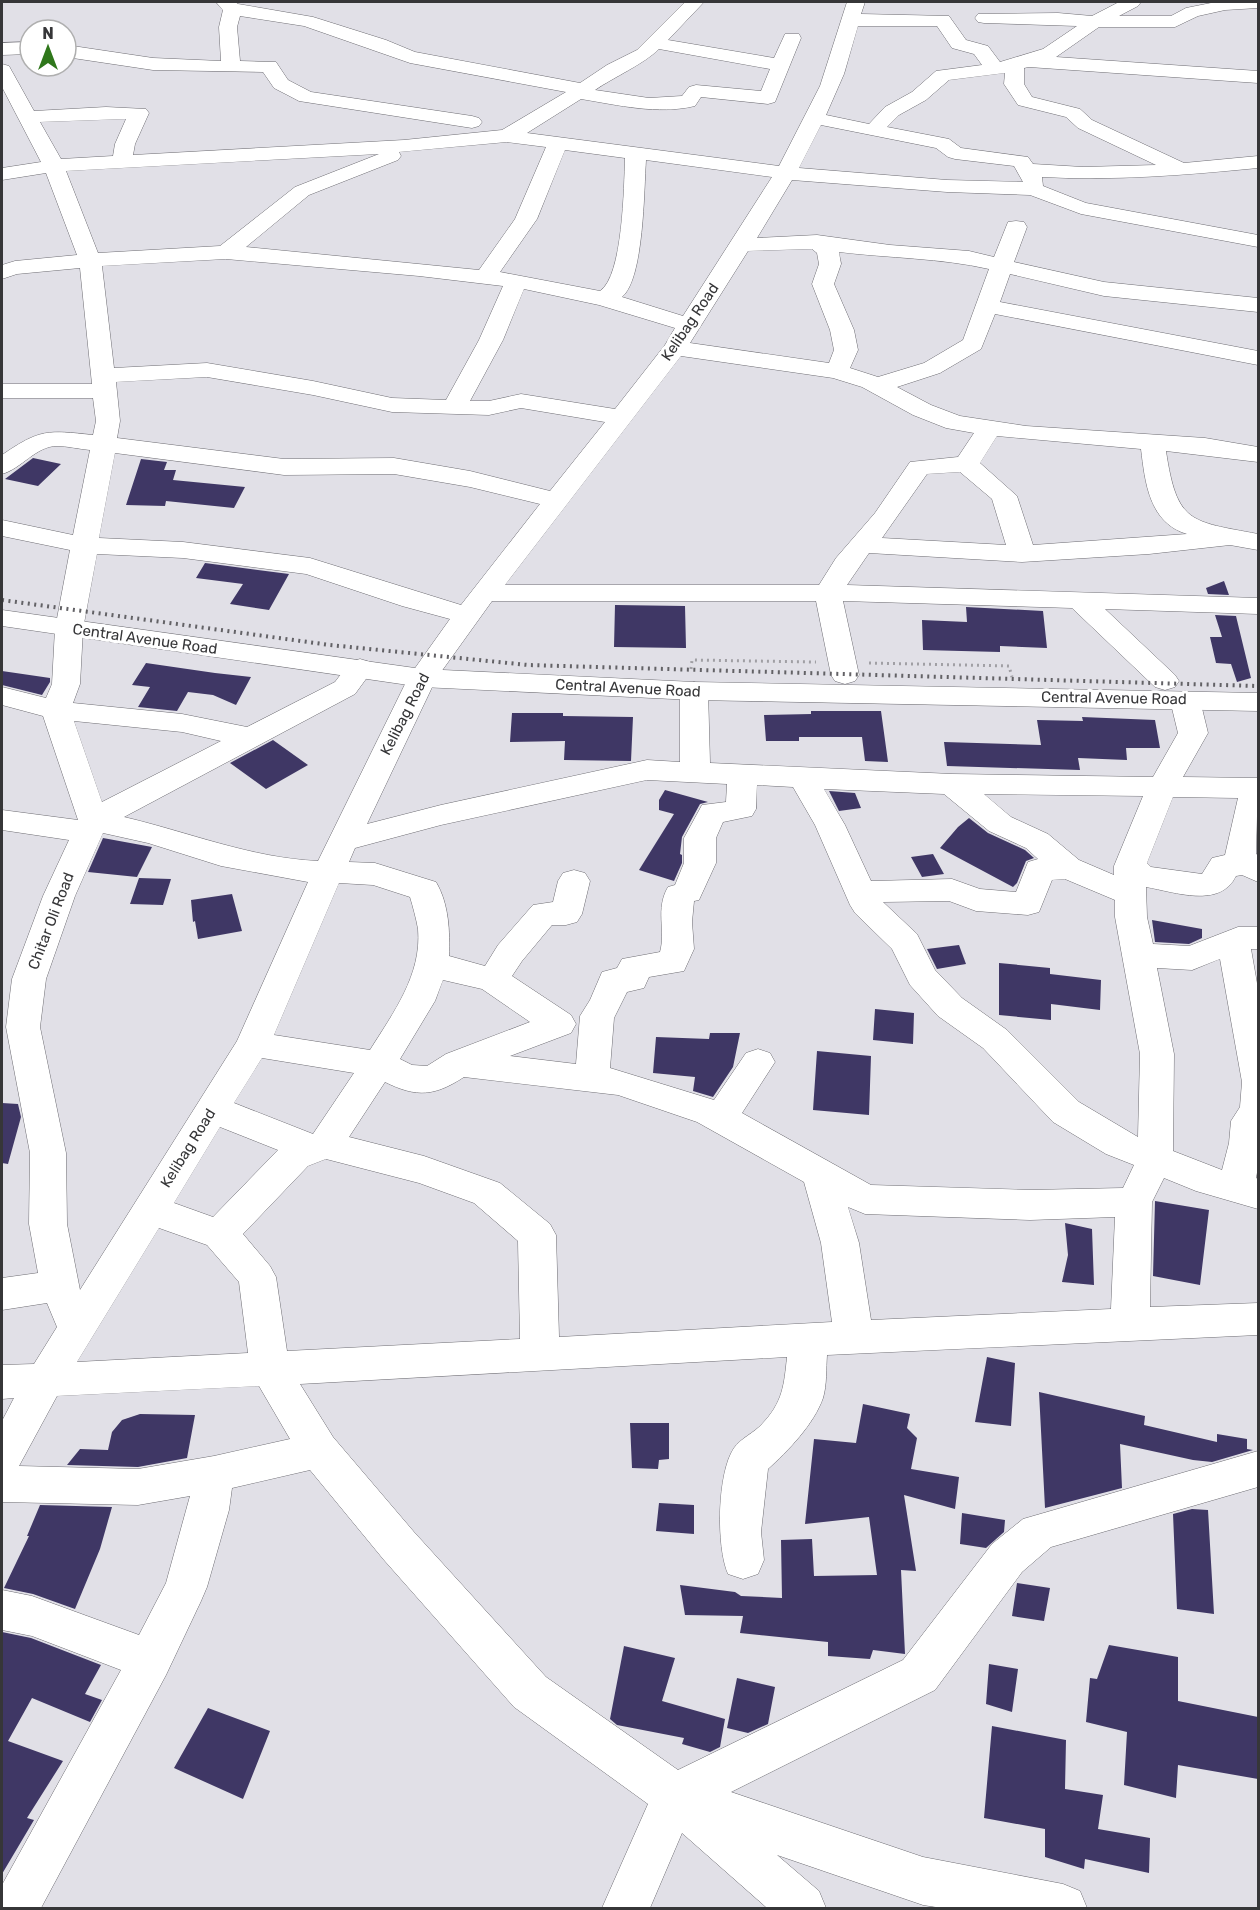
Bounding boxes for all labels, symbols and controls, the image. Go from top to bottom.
north arrow [18,18,78,78]
text: N [42,24,54,43]
street label: Kelibag Road [657,280,723,364]
street label: Central Avenue Road [72,620,218,658]
street label: Kelibag Road [377,670,433,758]
street label: Central Avenue Road [555,675,701,701]
street label: Central Avenue Road [1041,688,1187,708]
street label: Chitar Oli Road [24,870,78,972]
street label: Kelibag Road [157,1105,219,1191]

